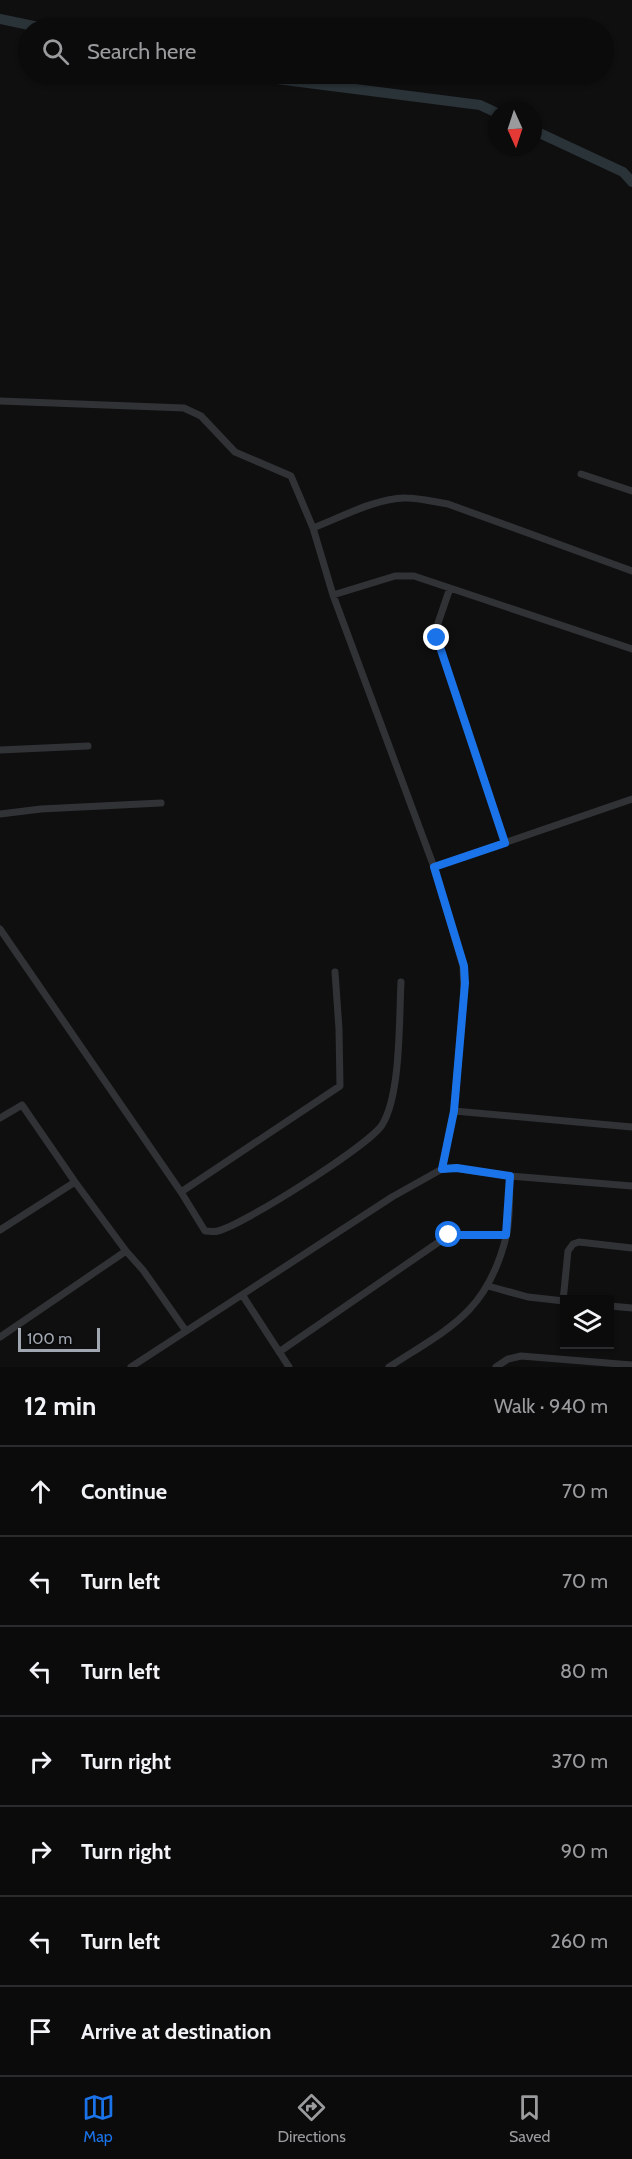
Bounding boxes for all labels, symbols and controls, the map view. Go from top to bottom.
search box [18,18,614,84]
icon: search [39,35,72,68]
text: Search here [87,38,196,65]
north arrow [488,102,542,156]
route end [423,624,449,650]
route start [435,1221,461,1247]
map controls [560,1295,614,1349]
button: layers [560,1295,614,1349]
scale bar [18,1325,100,1352]
text: 100 m [27,1329,72,1348]
text: 12 min [24,1390,96,1422]
text: Walk · 940 m [494,1394,608,1418]
icon: ahead [24,1475,57,1508]
text: Continue [81,1478,167,1505]
text: 70 m [562,1479,608,1503]
icon: left [24,1565,57,1598]
text: Turn left [81,1568,160,1595]
text: 70 m [562,1569,608,1593]
icon: left [24,1655,57,1688]
text: Turn left [81,1658,160,1685]
text: 80 m [560,1659,608,1683]
icon: right [24,1745,57,1778]
text: Turn right [81,1748,171,1775]
text: 370 m [551,1749,608,1773]
icon: right [24,1835,57,1868]
text: Turn right [81,1838,171,1865]
text: 90 m [561,1839,608,1863]
icon: left [24,1925,57,1958]
text: Turn left [81,1928,160,1955]
text: 260 m [550,1929,608,1953]
icon: arrive [24,2015,57,2048]
text: Arrive at destination [81,2018,271,2045]
tab: Map [82,2091,115,2146]
tab: Directions [278,2091,346,2146]
tab: Saved [509,2091,550,2146]

